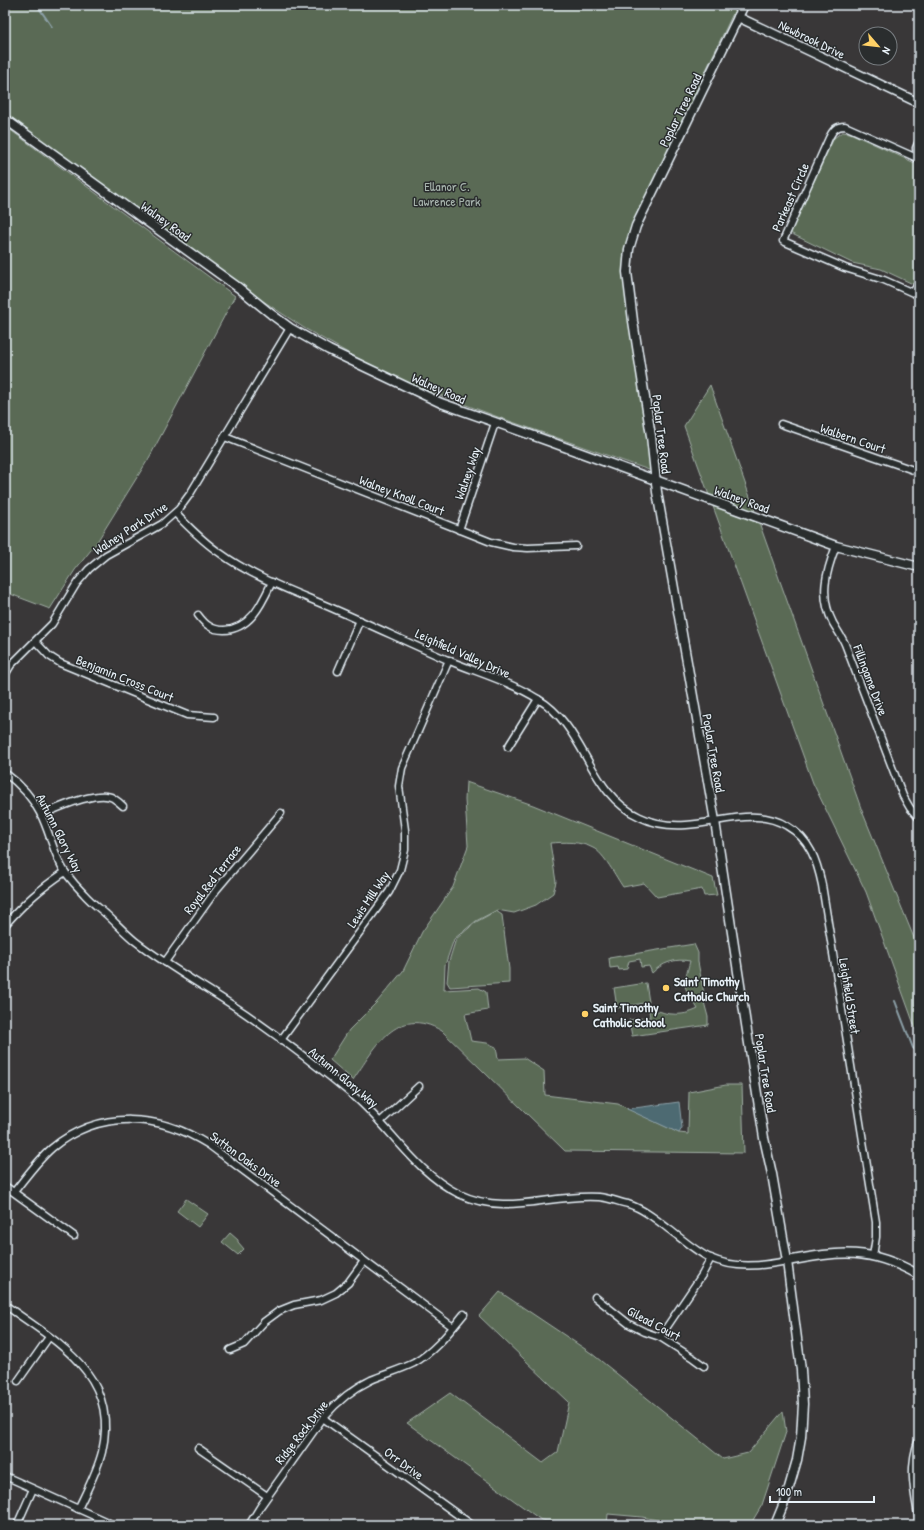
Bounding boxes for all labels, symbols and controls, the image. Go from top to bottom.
street label: Newbrook Drive [776,15,848,63]
north arrow [858,26,898,66]
text: N [879,45,894,57]
street label: Poplar Tree Road [655,70,705,150]
street label: Parkeast Circle [767,160,813,234]
park label: Ellanor C. Lawrence Park [414,177,481,210]
street label: Walney Road [137,197,195,245]
street label: Walney Road [409,368,469,408]
street label: Poplar Tree Road [648,394,676,474]
street label: Walbern Court [818,418,889,458]
street label: Walney Way [450,444,485,502]
street label: Walney Knoll Court [357,471,448,520]
street label: Walney Road [712,481,772,517]
street label: Walney Park Drive [89,497,171,559]
street label: Leighfield Valley Drive [413,624,513,682]
street label: Fillingame Drive [849,641,893,718]
street label: Benjamin Cross Court [73,650,177,706]
street label: Poplar Tree Road [698,712,730,794]
street label: Autumn Glory Way [32,791,88,876]
street label: Royal Red Terrace [179,840,245,918]
street label: Lewis Mill Way [342,867,394,931]
street label: Leighfield Street [835,957,865,1036]
place label: Saint Timothy Catholic Church [674,972,750,1005]
marker: Saint Timothy Catholic Church [661,983,671,993]
place label: Saint Timothy Catholic School [593,998,666,1031]
marker: Saint Timothy Catholic School [580,1009,590,1019]
street label: Poplar Tree Road [751,1032,781,1114]
street label: Autumn Glory Way [305,1042,383,1112]
street label: Sutton Oaks Drive [207,1127,285,1191]
street label: Gilead Court [624,1301,684,1345]
street label: Ridge Rock Drive [270,1396,332,1468]
street label: Orr Drive [381,1443,427,1483]
scale bar [770,1478,874,1504]
text: 100 m [776,1483,802,1500]

